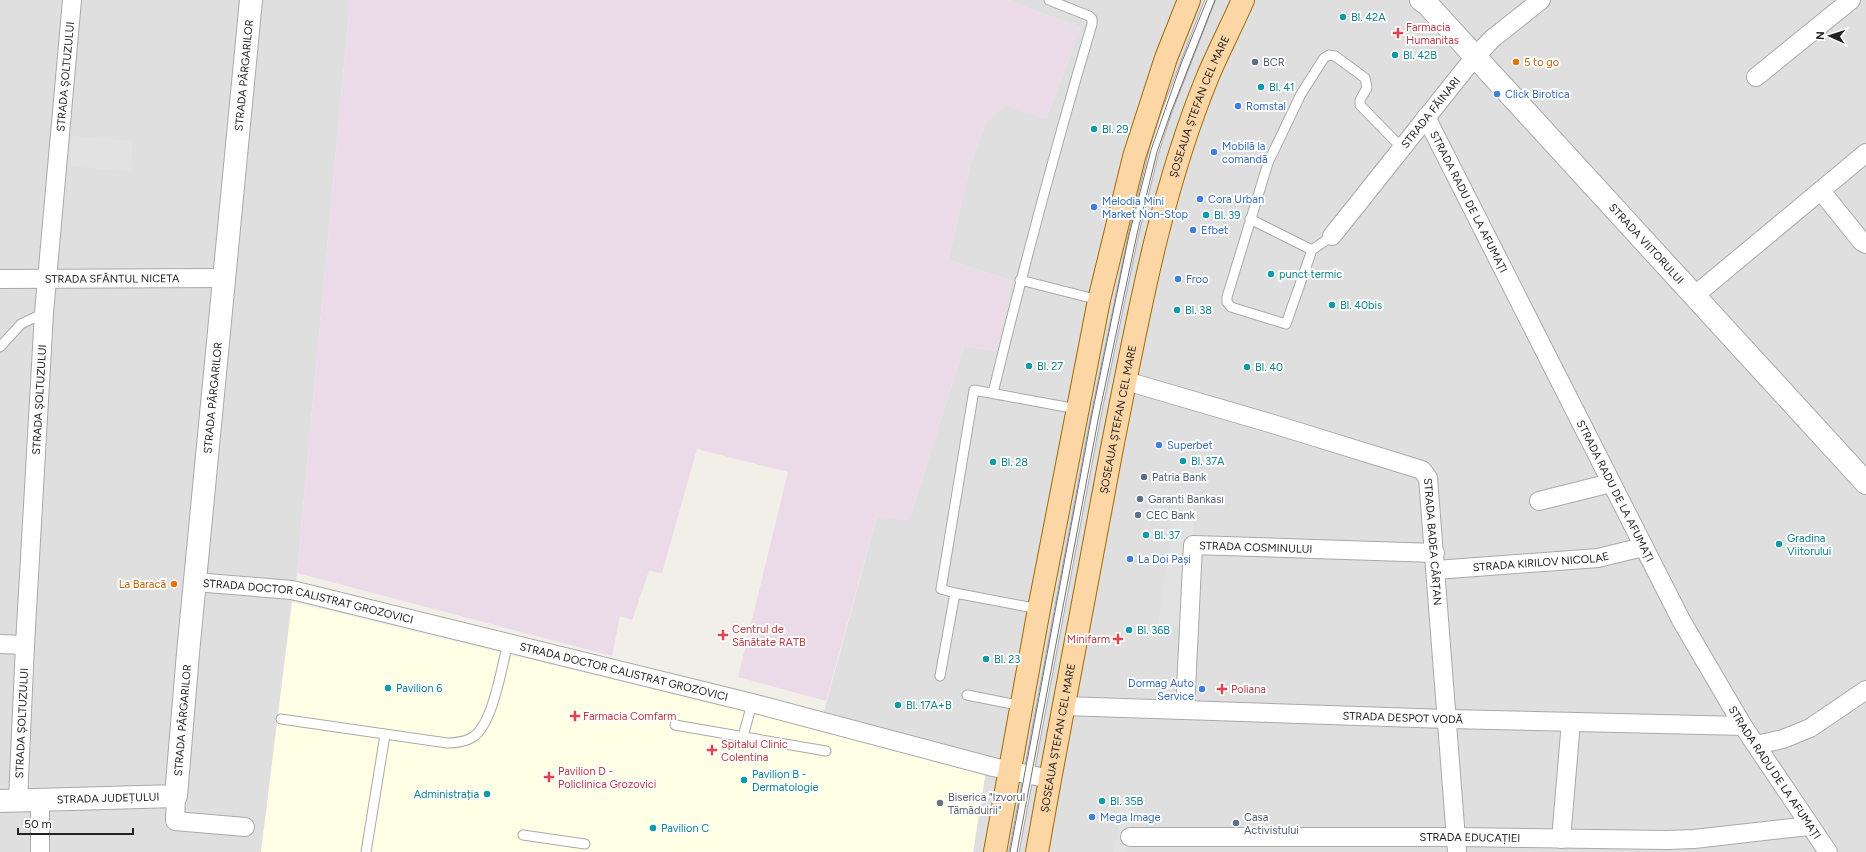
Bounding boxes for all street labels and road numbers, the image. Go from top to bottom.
street label: STRADA PÂRGARILOR [232,19,256,132]
street label: STRADA ȘOLTUZULUI [54,21,77,132]
street label: ȘOSEAUA ȘTEFAN CEL MARE [1166,33,1232,179]
street label: STRADA FĂINARI [1398,74,1463,151]
street label: STRADA RADU DE LA AFUMAȚI [1428,129,1510,275]
street label: STRADA VIITORULUI [1606,201,1686,286]
street label: STRADA SFÂNTUL NICETA [45,271,180,285]
street label: STRADA PÂRGARILOR [201,341,224,454]
street label: STRADA ȘOLTUZULUI [29,344,49,455]
street label: ȘOSEAUA ȘTEFAN CEL MARE [1097,344,1139,495]
street label: STRADA RADU DE LA AFUMAȚI [1574,418,1657,564]
street label: STRADA BADEA CÂRȚAN [1422,478,1444,606]
street label: STRADA COSMINULUI [1199,539,1313,555]
street label: STRADA KIRILOV NICOLAE [1472,549,1610,574]
street label: STRADA DOCTOR CALISTRAT GROZOVICI [202,576,415,626]
street label: STRADA DOCTOR CALISTRAT GROZOVICI [518,640,729,703]
street label: ȘOSEAUA ȘTEFAN CEL MARE [1038,662,1078,813]
street label: STRADA PÂRGARILOR [171,664,194,777]
street label: STRADA ȘOLTUZULUI [12,668,30,779]
street label: STRADA RADU DE LA AFUMAȚI [1726,703,1824,841]
street label: STRADA DESPOT VODĂ [1342,709,1464,726]
street label: STRADA JUDEȚULUI [56,790,160,806]
street label: STRADA EDUCAȚIEI [1420,830,1520,844]

